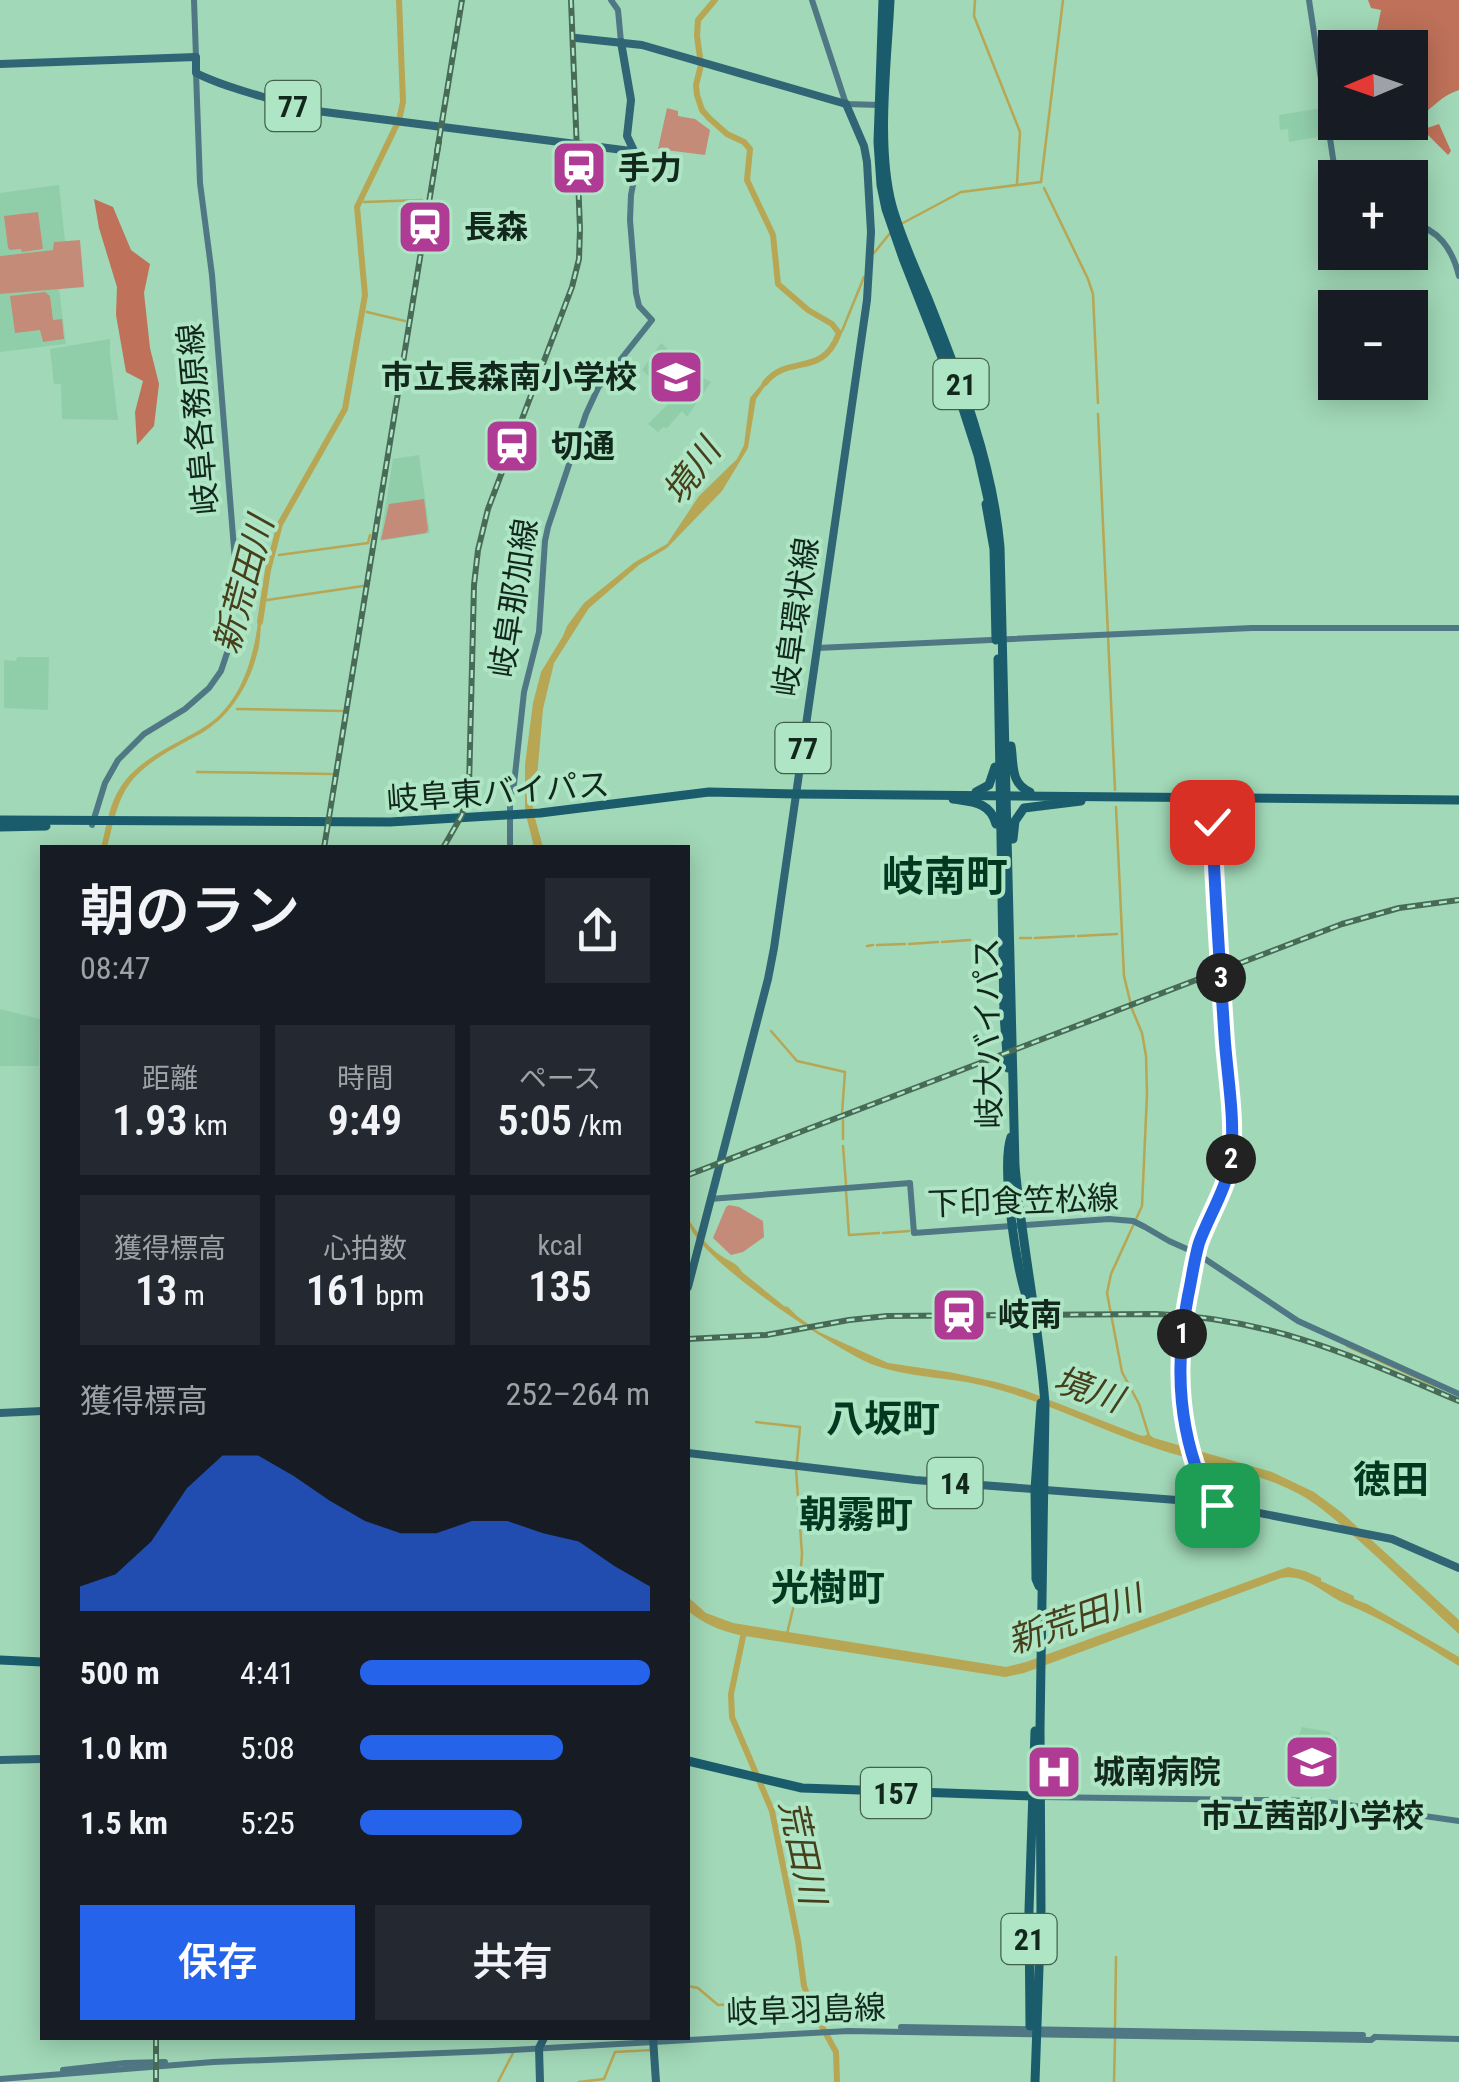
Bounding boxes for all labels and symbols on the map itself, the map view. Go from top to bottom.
north arrow [1318,30,1428,140]
road number: 77 [266,81,320,131]
station icon: 手力 [549,138,609,198]
place label: 手力 [618,149,682,187]
station icon: 長森 [395,197,455,257]
place label: 長森 [464,208,528,246]
street label: 岐阜各務原線 [171,322,225,516]
school or university icon: 市立長森南小学校 [646,347,706,407]
place label: 市立長森南小学校 [381,358,637,396]
road number: 21 [934,359,988,409]
station icon: 切通 [482,416,542,476]
place label: 切通 [551,427,615,465]
water label: 境川 [655,428,732,512]
water label: 新荒田川 [206,508,283,658]
street label: 岐阜那加線 [483,516,545,680]
street label: 岐阜環状線 [766,535,826,699]
road number: 77 [776,723,830,773]
street label: 岐阜東バイパス [385,765,611,819]
pin [1170,780,1255,865]
district label: 岐南町 [882,852,1008,901]
street label: 岐大バイパス [967,937,1009,1129]
pin: 3 [1196,953,1246,1003]
pin: 2 [1206,1134,1256,1184]
street label: 下印食笠松線 [926,1179,1120,1223]
station icon: 岐南 [929,1285,989,1345]
place label: 岐南 [998,1296,1062,1334]
pin: 1 [1157,1309,1207,1359]
water label: 境川 [1048,1359,1132,1422]
district label: 八坂町 [826,1397,940,1441]
road number: 14 [928,1458,982,1508]
district label: 徳田 [1353,1458,1429,1502]
pin [1175,1463,1260,1548]
district label: 朝霧町 [799,1493,913,1537]
district label: 光樹町 [771,1566,885,1610]
water label: 新荒田川 [1002,1577,1152,1662]
school or university icon: 市立茜部小学校 [1282,1732,1342,1792]
hospital icon: 城南病院 [1024,1742,1084,1802]
place label: 城南病院 [1093,1753,1221,1791]
road number: 157 [861,1768,931,1818]
water label: 荒田川 [771,1796,834,1912]
place label: 市立茜部小学校 [1200,1797,1424,1835]
road number: 21 [1002,1914,1056,1964]
street label: 岐阜羽島線 [725,1988,887,2032]

